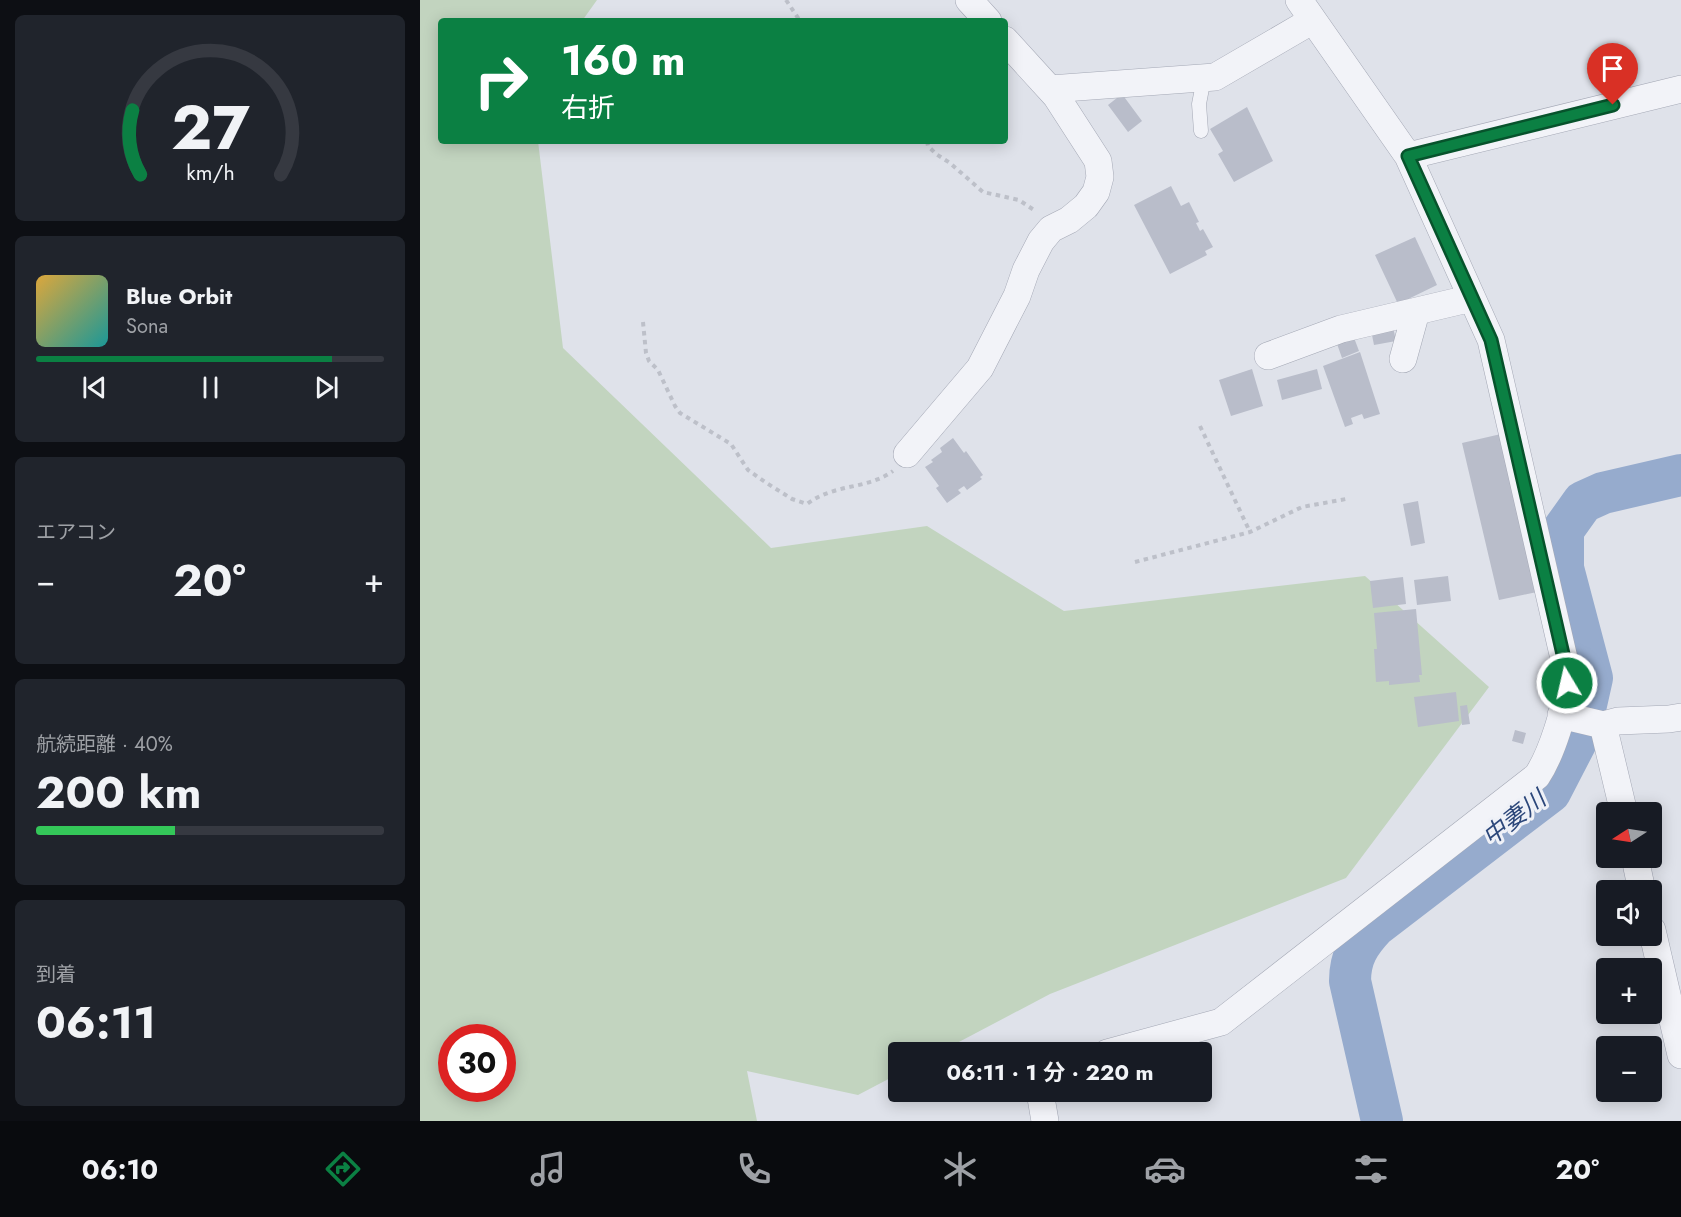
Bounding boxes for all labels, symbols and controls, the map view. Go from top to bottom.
text: 160 m [561,30,685,91]
icon: right [462,42,540,120]
pin [1587,43,1638,105]
icon: arrive [1596,52,1629,85]
text: 27 [171,82,250,172]
text: 右折 [561,88,615,127]
text: km/h [186,157,234,188]
text: Blue Orbit [126,280,232,312]
text: Sona [126,312,168,341]
icon: previous [78,371,111,404]
icon: pause [194,371,227,404]
icon: next [310,371,343,404]
text: エアコン [36,518,116,547]
text: 20° [173,548,246,613]
text: − [36,557,55,604]
text: + [364,557,384,604]
position arrow [1535,651,1599,715]
text: 航続距離 · 40% [36,730,173,759]
text: 200 km [36,760,201,825]
water label: 中妻川 [1475,780,1555,854]
north arrow [1596,802,1662,868]
map controls [1596,802,1662,1102]
button: sound [1596,880,1662,946]
button: + [1596,958,1662,1024]
text: 到着 [36,960,76,989]
text: 06:11 [36,990,156,1055]
speed limit sign: 30 [438,1024,516,1102]
button: − [1596,1036,1662,1102]
text: 06:11 · 1 分 · 220 m [946,1056,1154,1088]
icon: directions [322,1148,364,1190]
icon: music [527,1148,569,1190]
icon: phone [733,1148,775,1190]
icon: climate [939,1148,981,1190]
icon: car [1144,1148,1186,1190]
icon: filters [1350,1148,1392,1190]
text: 06:10 [82,1150,158,1189]
text: 20° [1556,1150,1599,1189]

